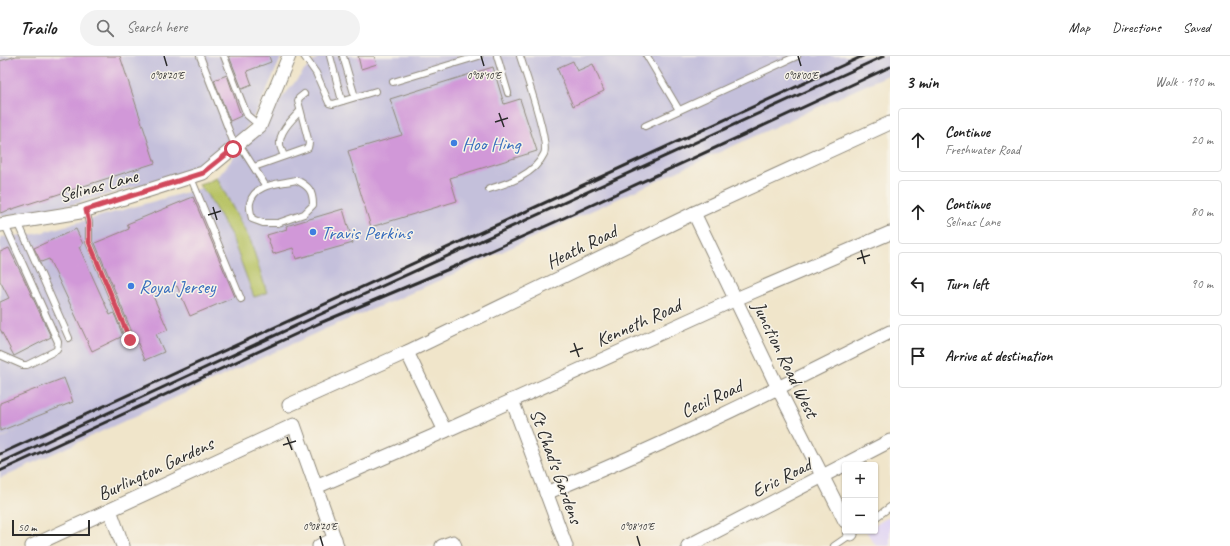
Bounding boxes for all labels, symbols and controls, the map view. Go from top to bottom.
search box [80,10,360,46]
text: Trailo [20,16,56,40]
icon: search [94,17,116,39]
text: Search here [126,18,188,37]
text: Map [1069,19,1090,36]
text: Directions [1112,19,1161,36]
text: Saved [1183,19,1210,36]
text: 0°08'20"E [150,69,186,82]
text: 0°08'10"E [467,69,503,82]
text: 0°08'00"E [784,69,820,82]
text: 3 min [906,72,939,93]
text: Walk · 190 m [1155,74,1214,90]
text: Continue [945,123,990,142]
icon: ahead [907,129,929,151]
place label: Hoo Hing [462,132,522,156]
text: 20 m [1191,132,1213,148]
marker: Hoo Hing [449,138,459,148]
route start [224,140,242,158]
text: Freshwater Road [945,142,1020,158]
street label: Selinas Lane [56,163,142,208]
text: Continue [945,195,990,214]
icon: ahead [907,201,929,223]
text: 80 m [1191,204,1213,220]
text: Selinas Lane [945,214,1000,230]
street label: Heath Road [542,218,623,274]
place label: Travis Perkins [321,221,414,245]
marker: Travis Perkins [308,227,318,237]
icon: left [907,273,929,295]
place label: Royal Jersey [139,275,217,299]
text: Turn left [945,275,988,294]
text: 90 m [1191,276,1213,292]
marker: Royal Jersey [126,281,136,291]
street label: Kenneth Road [592,292,688,352]
street label: Junction Road West [746,296,824,423]
route end [121,331,139,349]
icon: arrive [907,345,929,367]
text: Arrive at destination [945,347,1052,366]
street label: Cecil Road [677,373,748,424]
street label: St Chad's Gardens [524,406,588,528]
street label: Burlington Gardens [94,431,219,506]
street label: Eric Road [748,452,818,503]
map controls [842,462,878,534]
button: + [842,462,878,498]
button: − [842,498,878,534]
scale bar [12,518,90,537]
text: 50 m [18,520,37,534]
text: 0°08'20"E [303,520,339,533]
text: 0°08'10"E [620,520,656,533]

